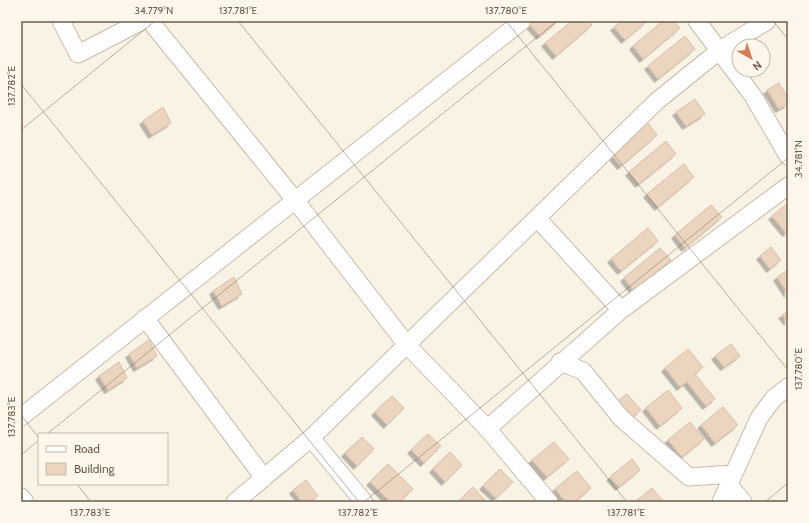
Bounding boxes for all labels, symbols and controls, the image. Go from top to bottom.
text: 34.779°N [135,4,173,17]
text: 137.781°E [219,4,258,17]
text: 137.780°E [485,4,527,17]
north arrow [731,38,771,78]
text: N [750,58,765,74]
text: 137.782°E [5,65,18,106]
text: 34.781°N [792,140,805,178]
text: 137.780°E [792,348,805,390]
text: 137.783°E [5,396,18,437]
legend [38,433,168,485]
text: Road [74,441,100,456]
text: Building [74,461,116,476]
text: 137.783°E [70,506,111,519]
text: 137.782°E [338,506,379,519]
text: 137.781°E [607,506,646,519]

